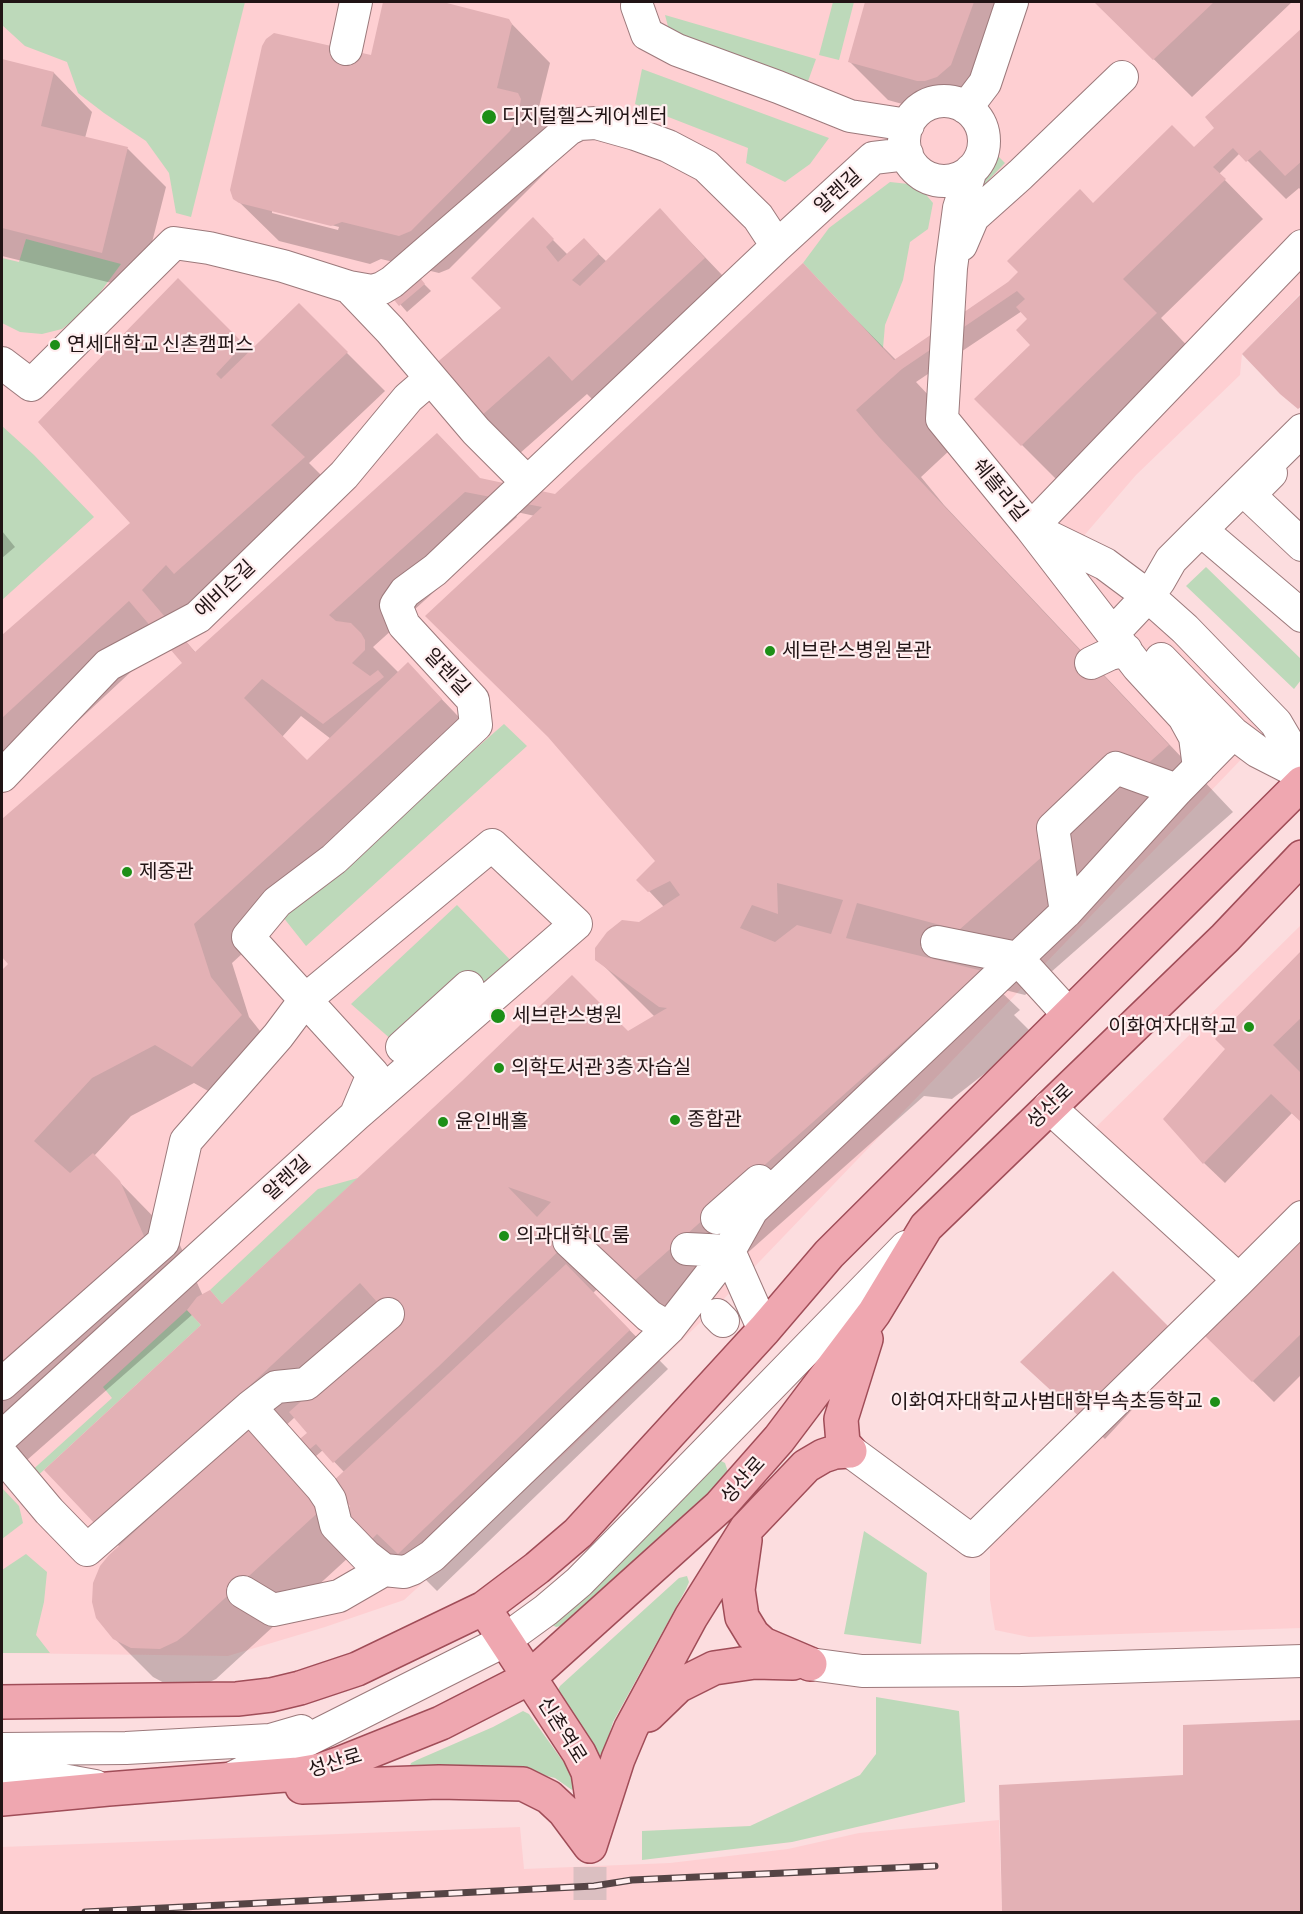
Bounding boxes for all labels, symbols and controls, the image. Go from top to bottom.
place label: 디지털헬스케어센터 [502,105,668,129]
marker: 디지털헬스케어센터 [480,108,498,126]
street label: 알렌길 [809,164,867,218]
place label: 연세대학교 신촌캠퍼스 [67,333,254,357]
marker: 연세대학교 신촌캠퍼스 [48,338,62,352]
street label: 쉐플리길 [968,454,1032,526]
street label: 에비슨길 [190,555,260,623]
place label: 세브란스병원 본관 [782,639,932,663]
street label: 알렌길 [419,644,475,700]
marker: 세브란스병원 본관 [763,644,777,658]
place label: 제중관 [139,860,194,884]
marker: 제중관 [120,865,134,879]
place label: 세브란스병원 [512,1004,622,1028]
marker: 세브란스병원 [489,1007,507,1025]
place label: 이화여자대학교 [1108,1015,1237,1039]
marker: 이화여자대학교 [1242,1020,1256,1034]
place label: 의학도서관 3층 자습실 [511,1056,691,1080]
marker: 의학도서관 3층 자습실 [492,1061,506,1075]
street label: 성산로 [1022,1078,1078,1134]
place label: 종합관 [687,1108,742,1132]
place label: 윤인배홀 [455,1110,529,1134]
marker: 종합관 [668,1113,682,1127]
marker: 윤인배홀 [436,1115,450,1129]
street label: 알렌길 [258,1151,316,1205]
place label: 의과대학 LC 룸 [516,1224,630,1248]
marker: 의과대학 LC 룸 [497,1229,511,1243]
place label: 이화여자대학교사범대학부속초등학교 [890,1390,1203,1414]
marker: 이화여자대학교사범대학부속초등학교 [1208,1395,1222,1409]
street label: 성산로 [716,1451,770,1509]
street label: 신촌역로 [532,1692,592,1768]
street label: 성산로 [305,1743,365,1783]

